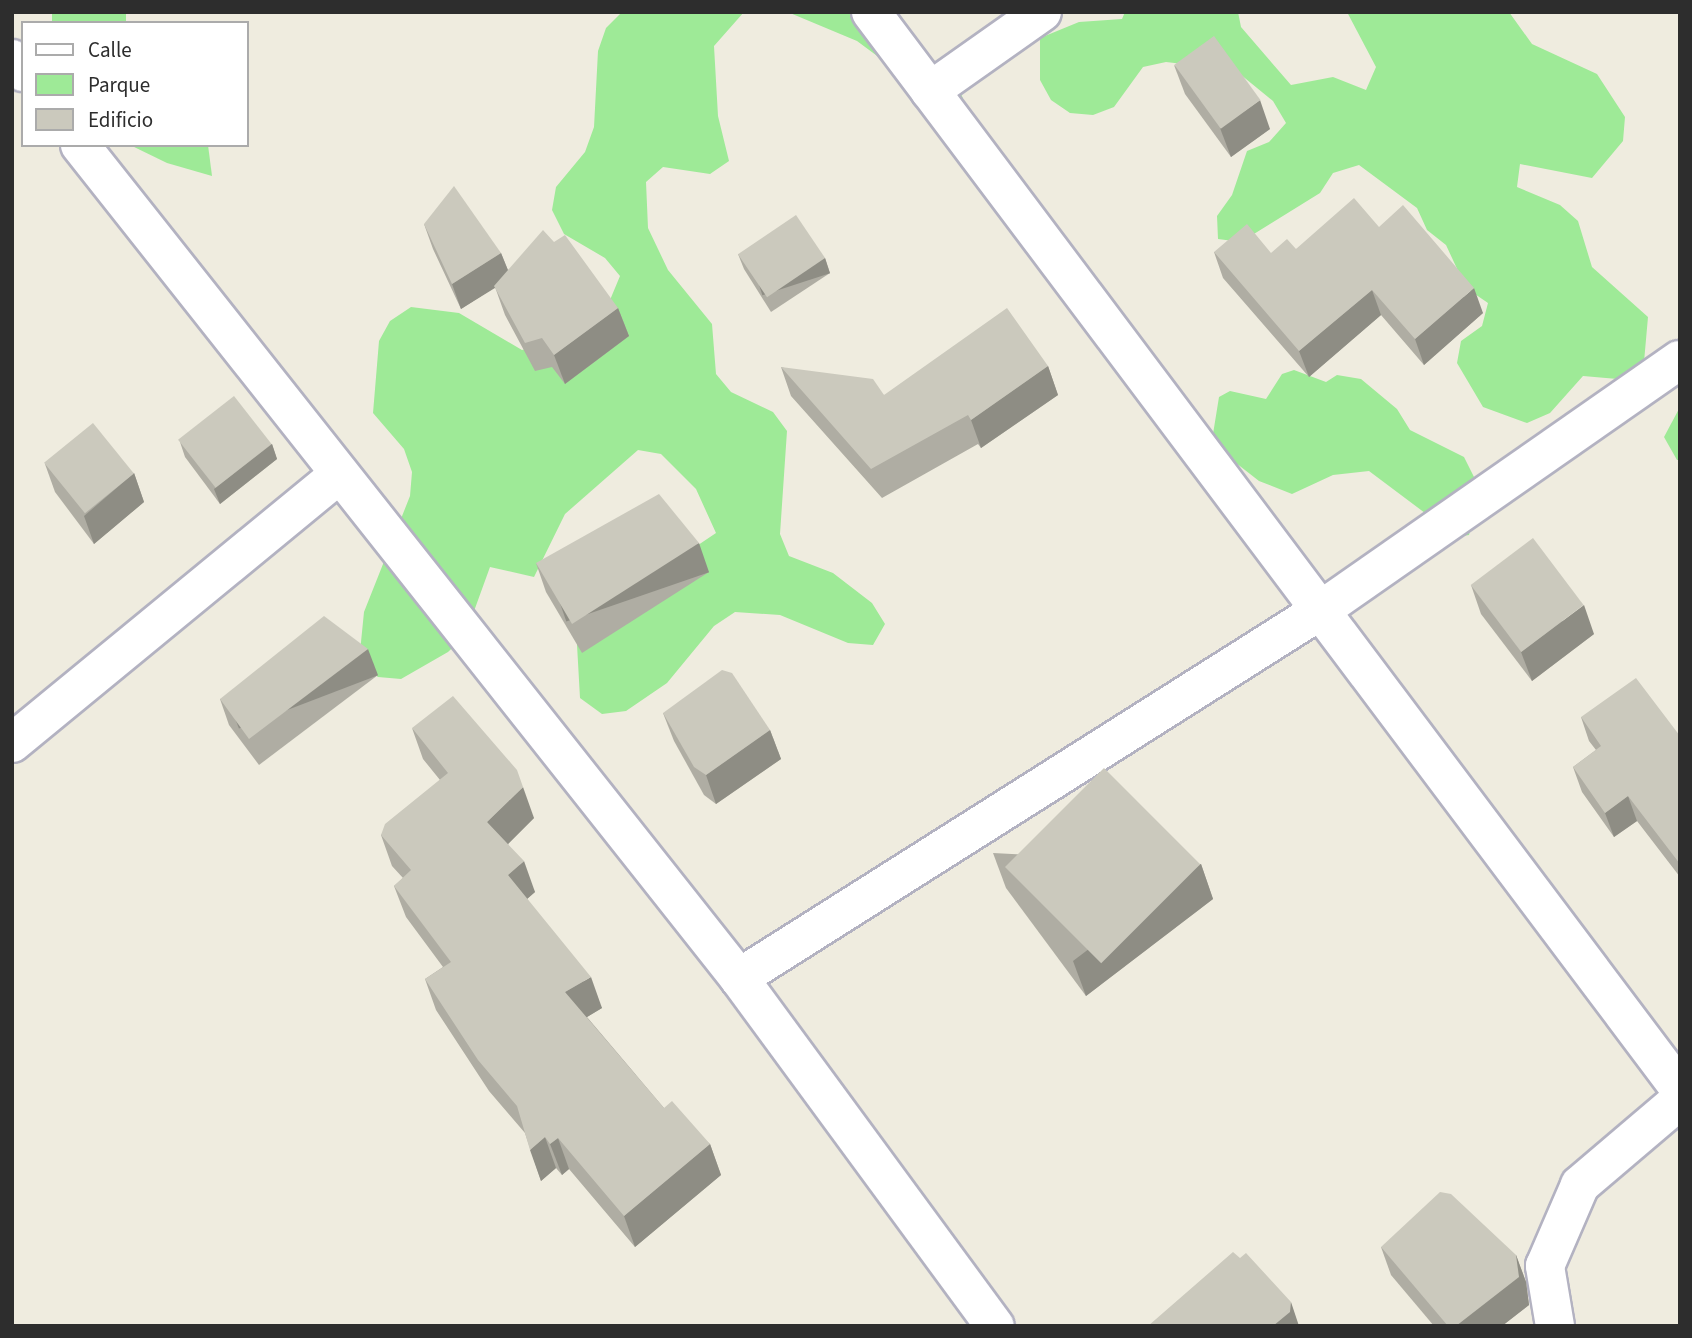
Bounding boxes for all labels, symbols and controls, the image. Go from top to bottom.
legend [21,21,248,147]
text: Calle [88,35,132,65]
text: Parque [88,70,150,100]
text: Edificio [88,105,153,135]

